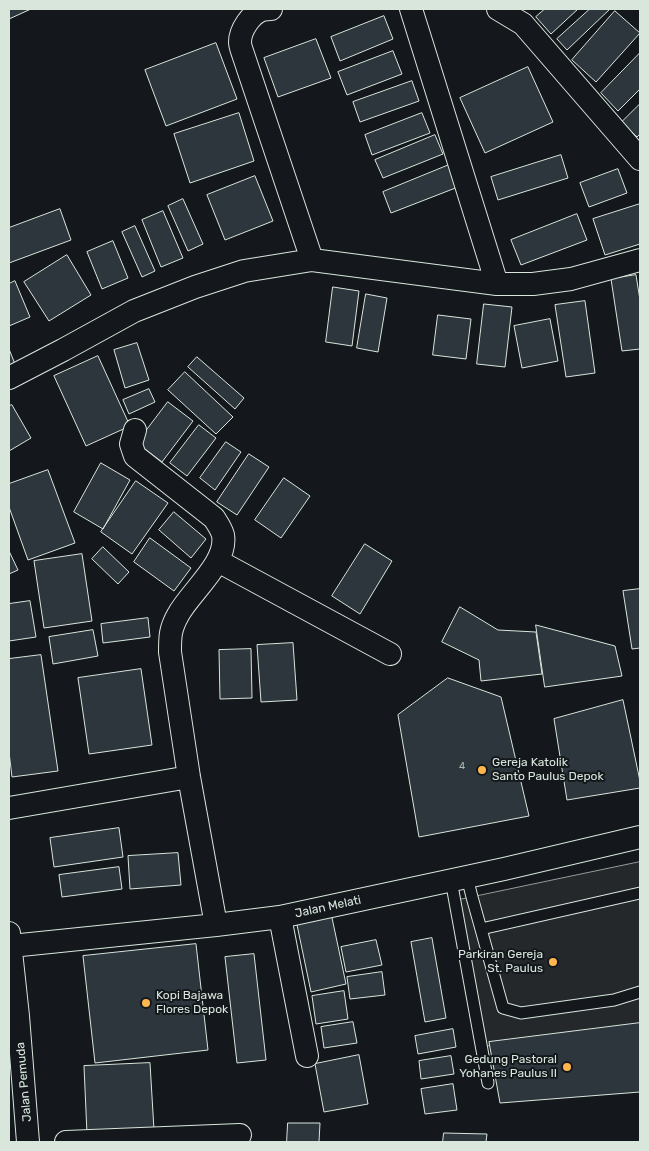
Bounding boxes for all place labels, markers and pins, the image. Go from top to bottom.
place label: Gereja Katolik Santo Paulus Depok [492,756,604,784]
marker: Gereja Katolik Santo Paulus Depok [476,764,488,776]
place label: Parkiran Gereja St. Paulus [458,948,543,976]
marker: Parkiran Gereja St. Paulus [547,956,559,968]
place label: Kopi Bajawa Flores Depok [156,989,228,1017]
marker: Kopi Bajawa Flores Depok [140,997,152,1009]
place label: Gedung Pastoral Yohanes Paulus II [459,1053,557,1081]
marker: Gedung Pastoral Yohanes Paulus II [561,1061,573,1073]

